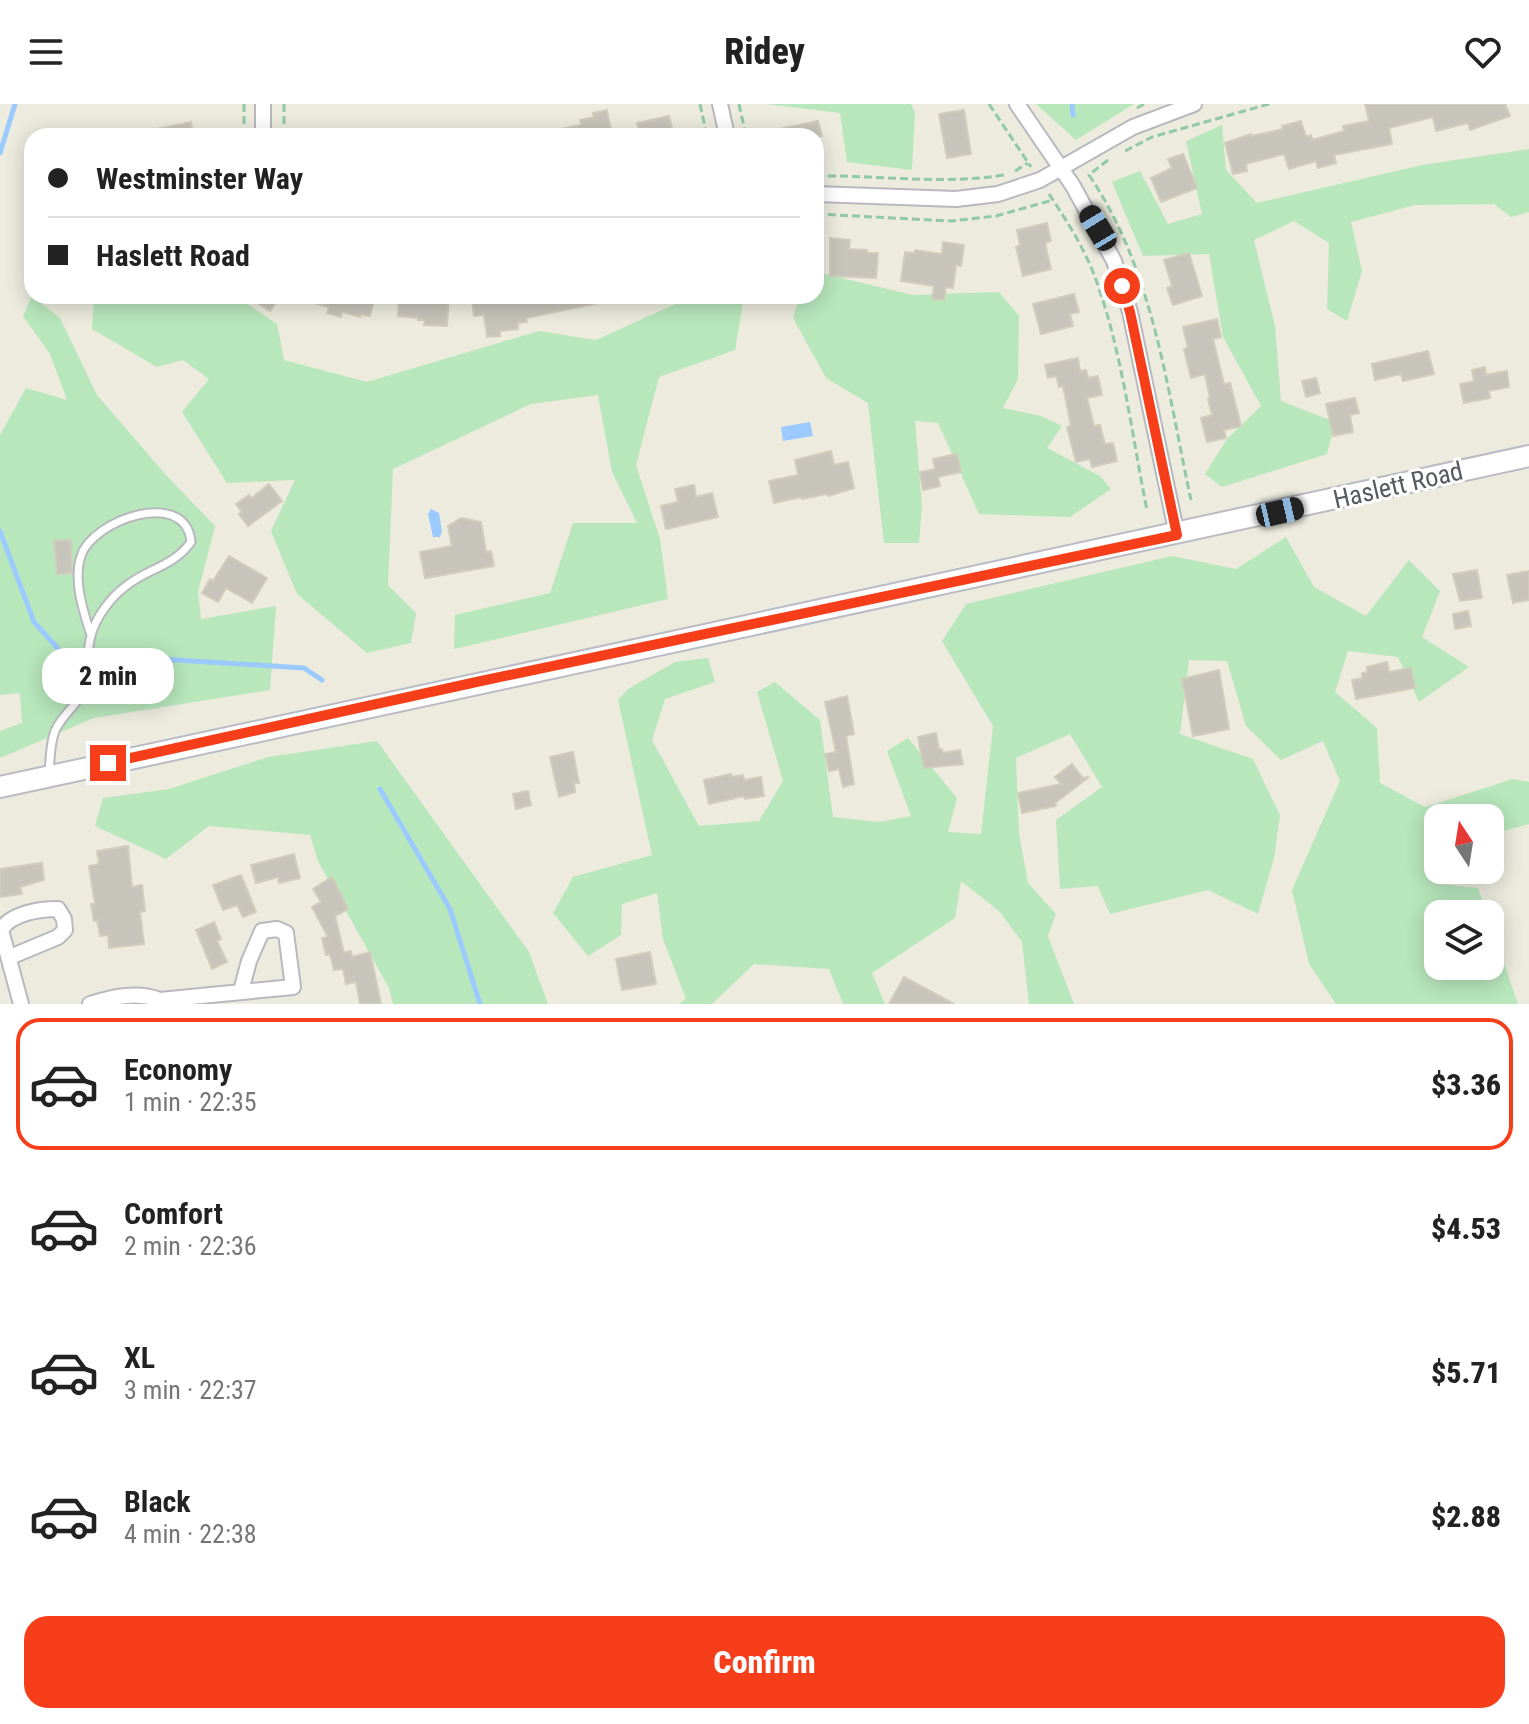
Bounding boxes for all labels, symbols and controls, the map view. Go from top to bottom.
icon: menu [24,30,68,74]
icon: heart [1461,30,1505,74]
text: Ridey [724,31,805,73]
text: Westminster Way [96,161,303,196]
car [1075,201,1121,255]
text: Haslett Road [96,238,250,273]
route start [1104,268,1140,304]
street label: Haslett Road [1330,456,1466,514]
car [1254,495,1306,529]
callout: 2 min [42,647,174,703]
text: 2 min [79,661,137,691]
route end [90,745,126,781]
north arrow [1424,804,1504,884]
map controls [1424,804,1504,980]
button: layers [1424,900,1504,980]
icon: car [28,1048,100,1120]
text: Economy [124,1052,232,1087]
text: $3.36 [1431,1067,1501,1102]
text: 1 min · 22:35 [124,1087,257,1117]
icon: car [28,1192,100,1264]
text: Comfort [124,1196,223,1231]
text: $4.53 [1431,1211,1501,1246]
text: 2 min · 22:36 [124,1231,257,1261]
icon: car [28,1336,100,1408]
text: XL [124,1340,155,1375]
text: $5.71 [1431,1355,1501,1390]
text: 3 min · 22:37 [124,1375,257,1405]
icon: car [28,1480,100,1552]
text: Black [124,1484,191,1519]
text: $2.88 [1431,1499,1501,1534]
text: 4 min · 22:38 [124,1519,257,1549]
button: Confirm [24,1616,1505,1708]

